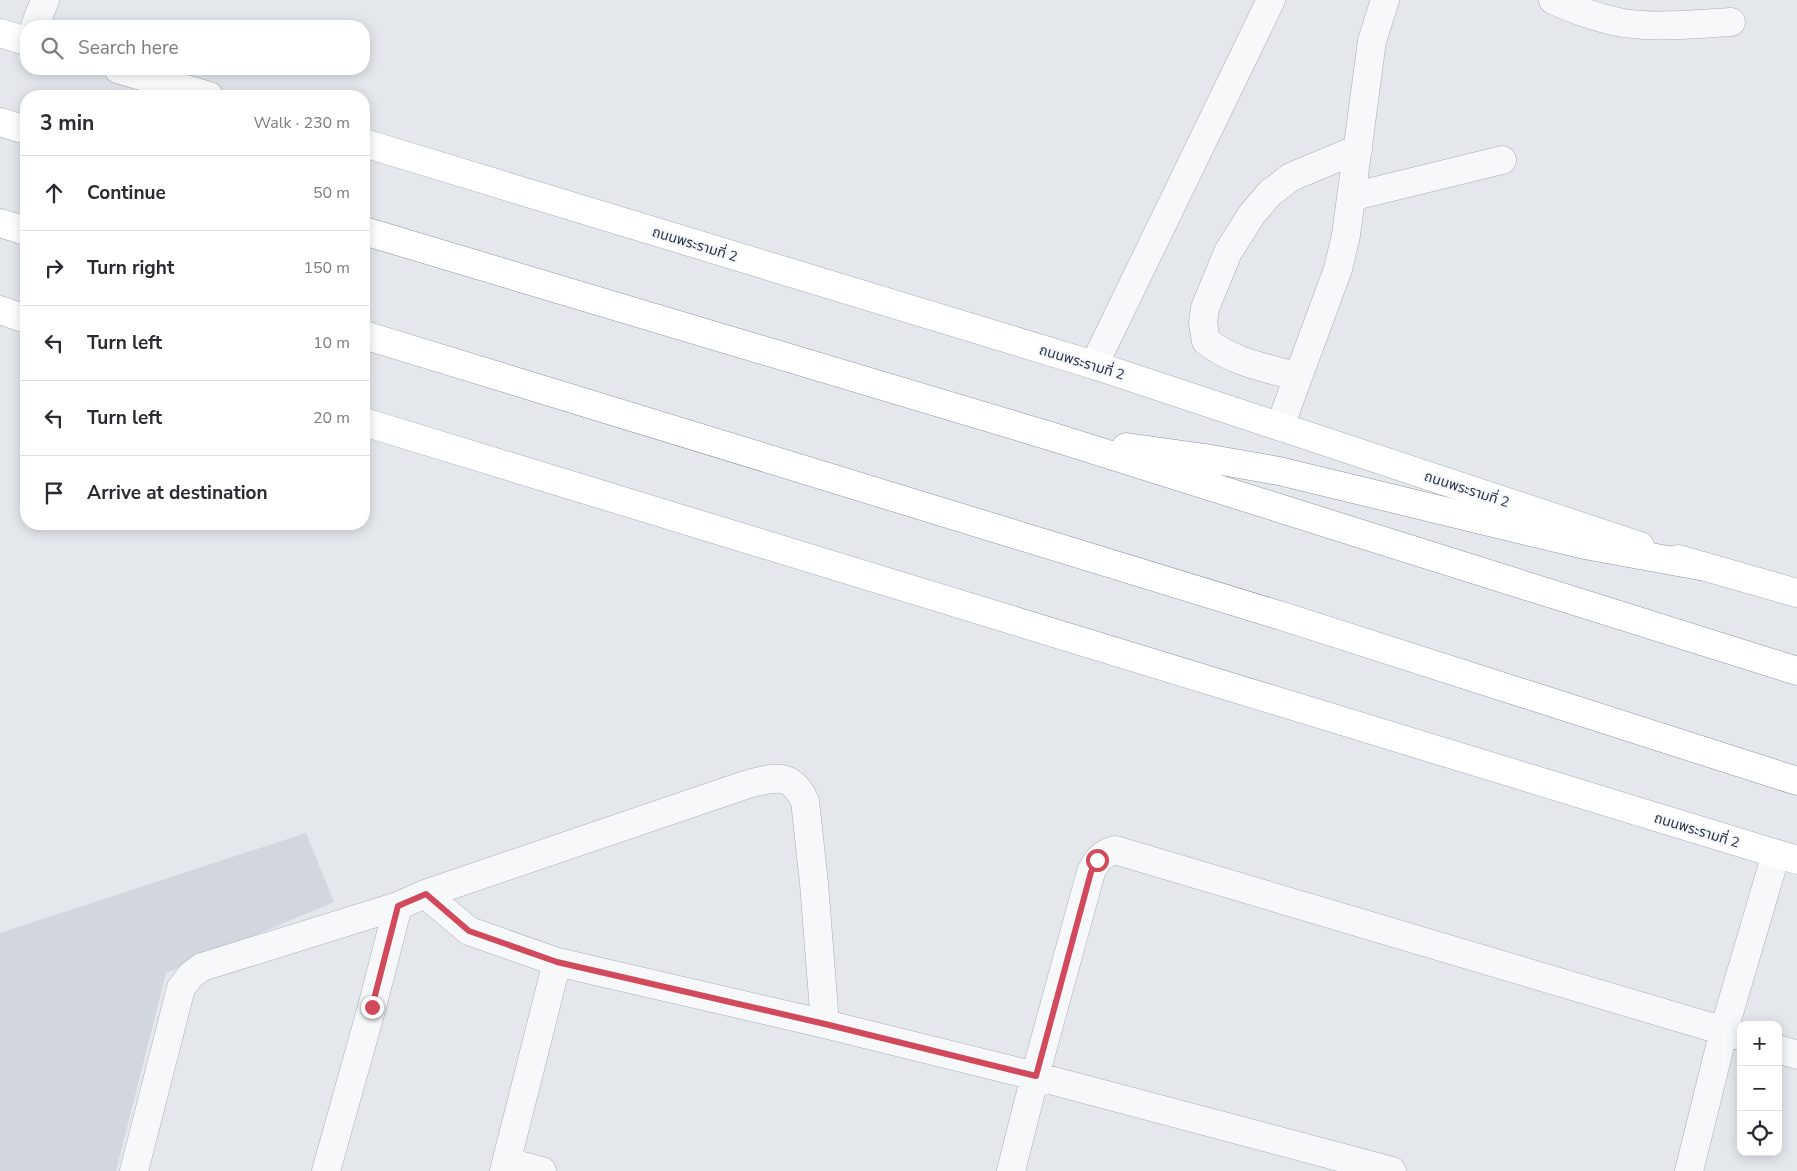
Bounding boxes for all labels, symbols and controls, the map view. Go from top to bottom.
search box [20,20,370,75]
icon: search [38,34,66,62]
text: Search here [78,35,179,61]
text: 3 min [40,109,94,137]
text: Walk · 230 m [254,112,350,134]
icon: ahead [40,179,68,207]
text: Continue [87,180,166,206]
text: 50 m [313,182,350,204]
street label: ถนนพระรามที่ 2 [650,221,740,267]
icon: right [40,254,68,282]
text: Turn right [87,255,174,281]
text: 150 m [303,257,350,279]
icon: left [40,329,68,357]
text: Turn left [87,330,162,356]
text: 10 m [313,332,350,354]
street label: ถนนพระรามที่ 2 [1037,339,1127,385]
icon: left [40,404,68,432]
text: Turn left [87,405,162,431]
text: 20 m [313,407,350,429]
street label: ถนนพระรามที่ 2 [1422,466,1512,512]
icon: arrive [40,479,68,507]
text: Arrive at destination [87,480,268,506]
street label: ถนนพระรามที่ 2 [1652,807,1742,853]
route start [1086,849,1109,872]
route end [361,996,384,1019]
map controls [1737,1021,1782,1156]
button: + [1737,1021,1782,1066]
button: − [1737,1066,1782,1111]
button: locate [1737,1111,1782,1156]

